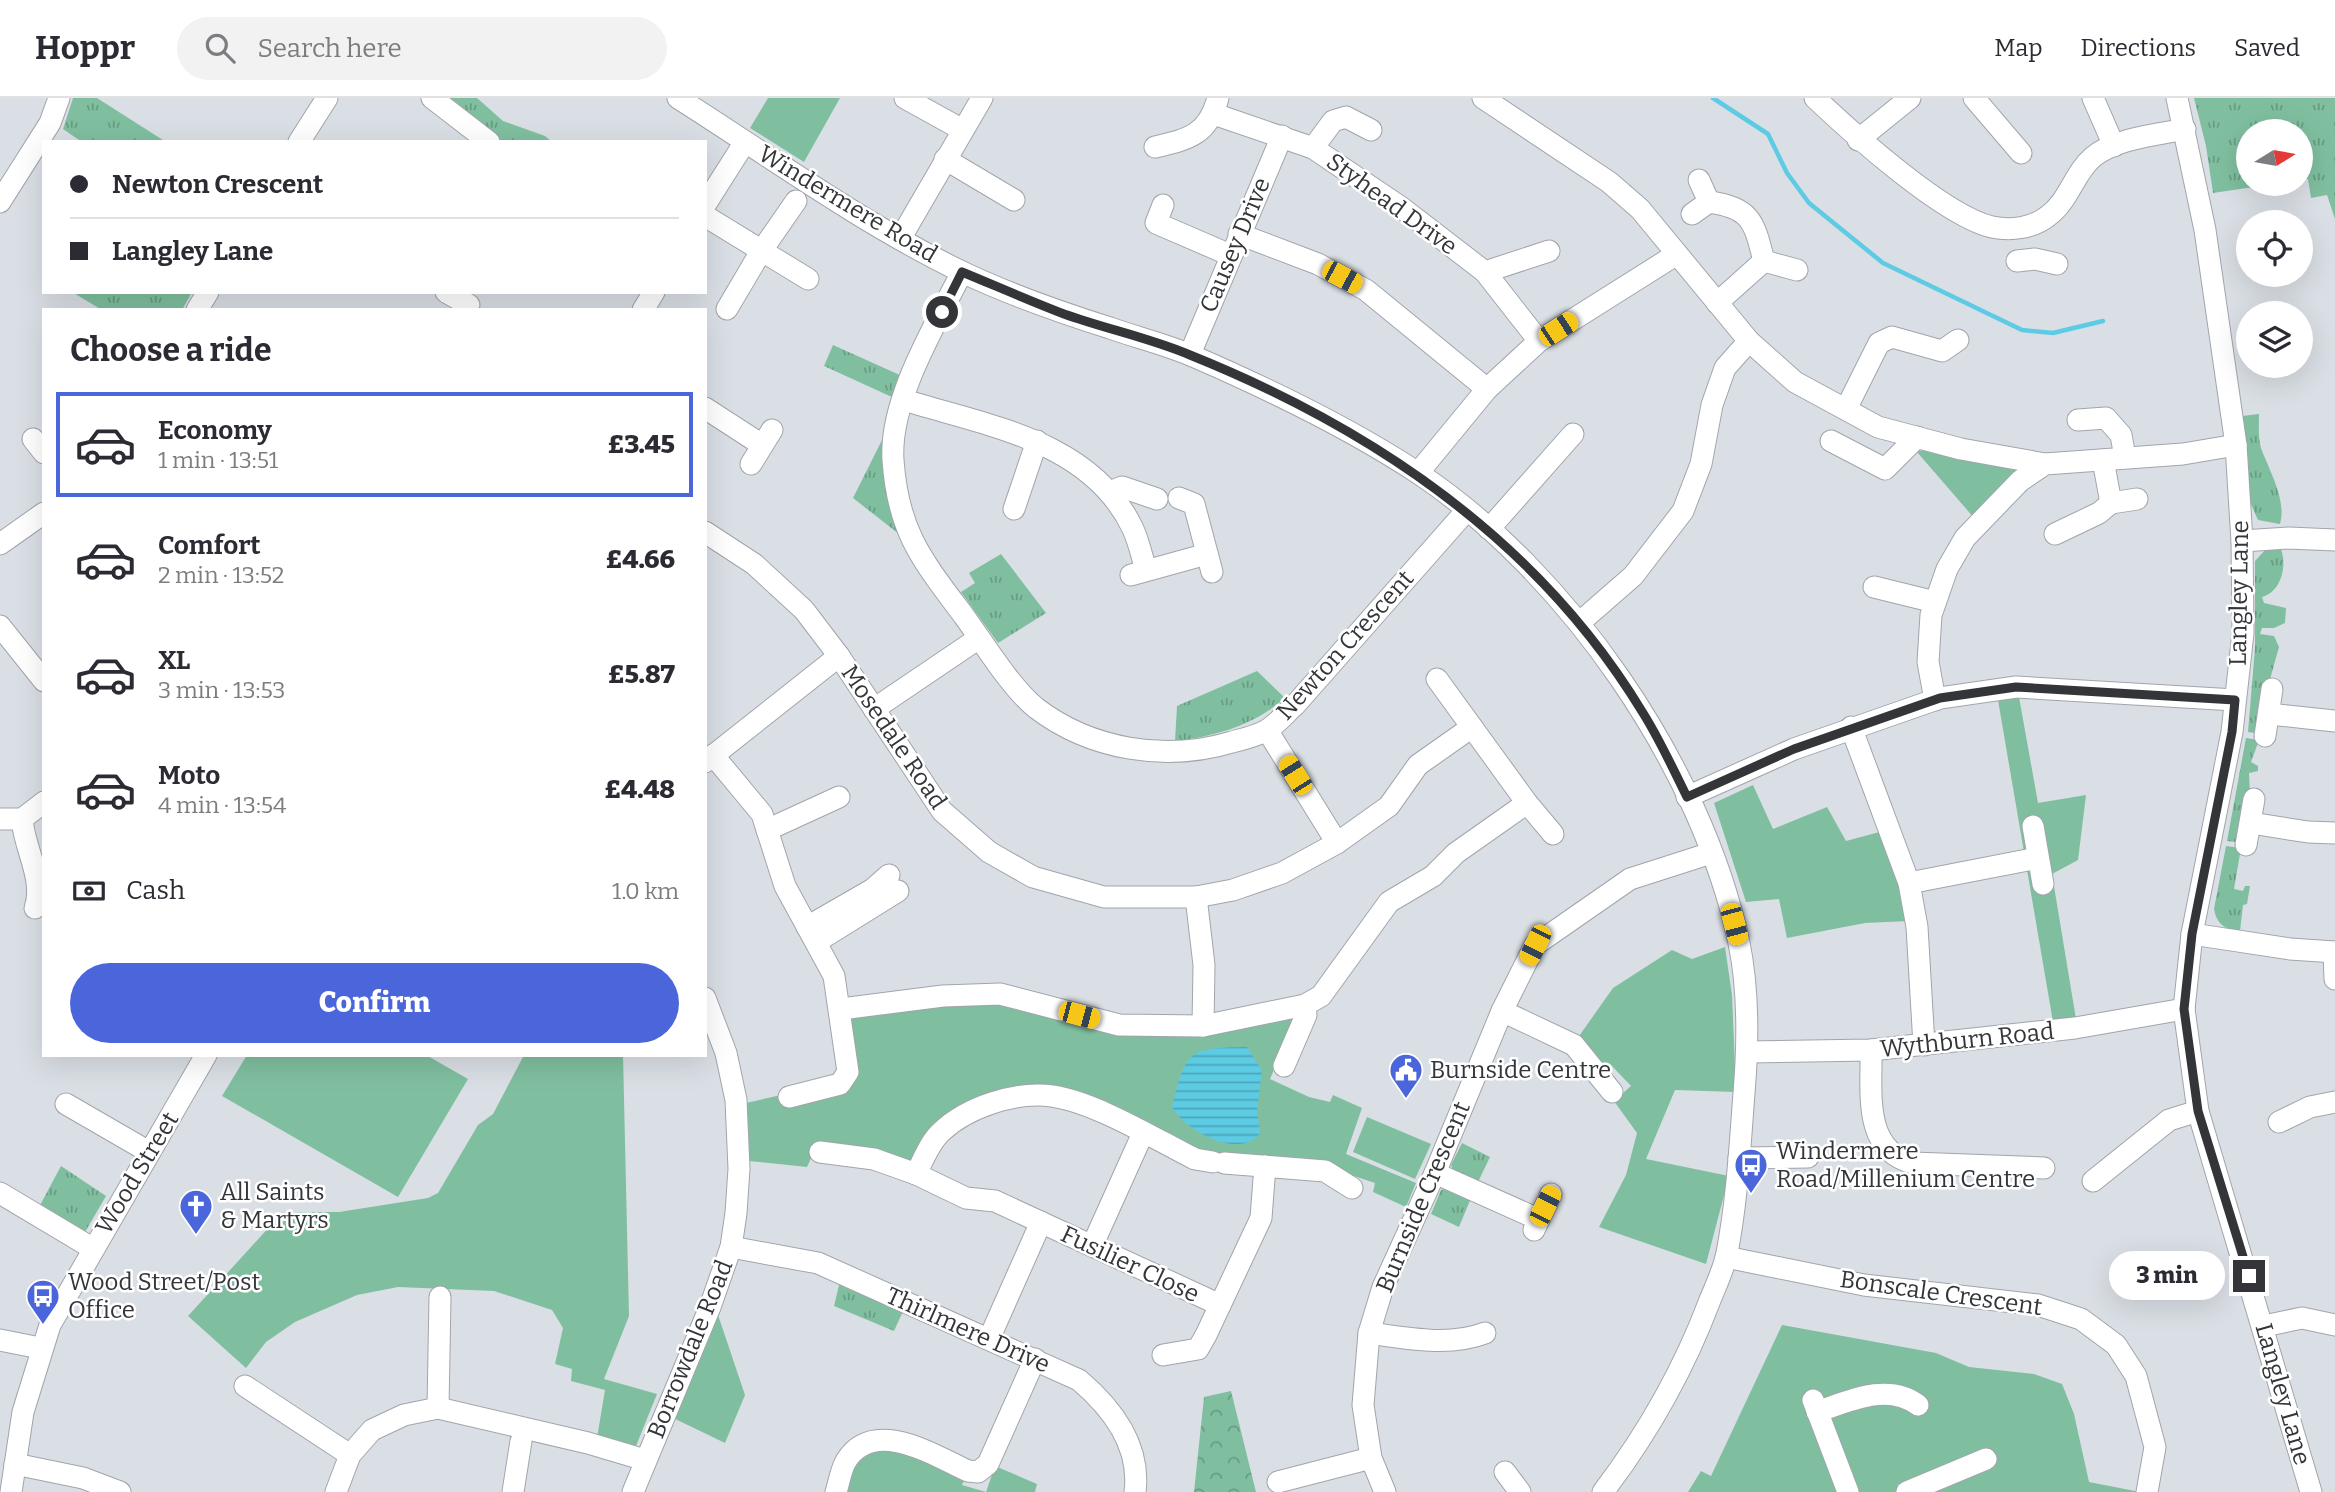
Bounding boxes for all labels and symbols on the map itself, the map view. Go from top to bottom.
north arrow [2236,119,2314,196]
street label: Windermere Road [753,139,943,269]
street label: Styhead Drive [1321,147,1463,261]
street label: Causey Drive [1194,173,1276,317]
car [1319,258,1366,296]
route start [926,296,958,328]
car [1535,309,1582,349]
street label: Langley Lane [2224,520,2254,666]
street label: Newton Crescent [1271,564,1420,725]
street label: Mosedale Road [836,660,952,814]
car [1275,752,1316,798]
car [1719,901,1750,947]
car [1517,922,1554,968]
car [1056,999,1103,1031]
street label: Wythburn Road [1879,1017,2055,1063]
public building icon: Burnside Centre [1387,1051,1425,1100]
place label: Burnside Centre [1430,1056,1611,1084]
street label: Burnside Crescent [1370,1097,1476,1297]
street label: Wood Street [90,1107,184,1239]
place label: Windermere Road/Millenium Centre [1776,1137,2035,1193]
bus stop icon: Windermere Road/Millenium Centre [1732,1146,1770,1195]
place label: All Saints & Martyrs [220,1178,329,1234]
car [1527,1183,1564,1229]
church icon: All Saints & Martyrs [177,1187,215,1236]
street label: Fusilier Close [1056,1220,1204,1308]
callout: 3 min [2109,1252,2224,1300]
street label: Borrowdale Road [641,1256,739,1442]
route end [2233,1260,2265,1292]
street label: Bonscale Crescent [1838,1265,2044,1321]
place label: Wood Street/Post Office [68,1268,260,1324]
bus stop icon: Wood Street/Post Office [24,1277,62,1326]
street label: Thirlmere Drive [882,1281,1054,1379]
street label: Langley Lane [2249,1320,2317,1468]

